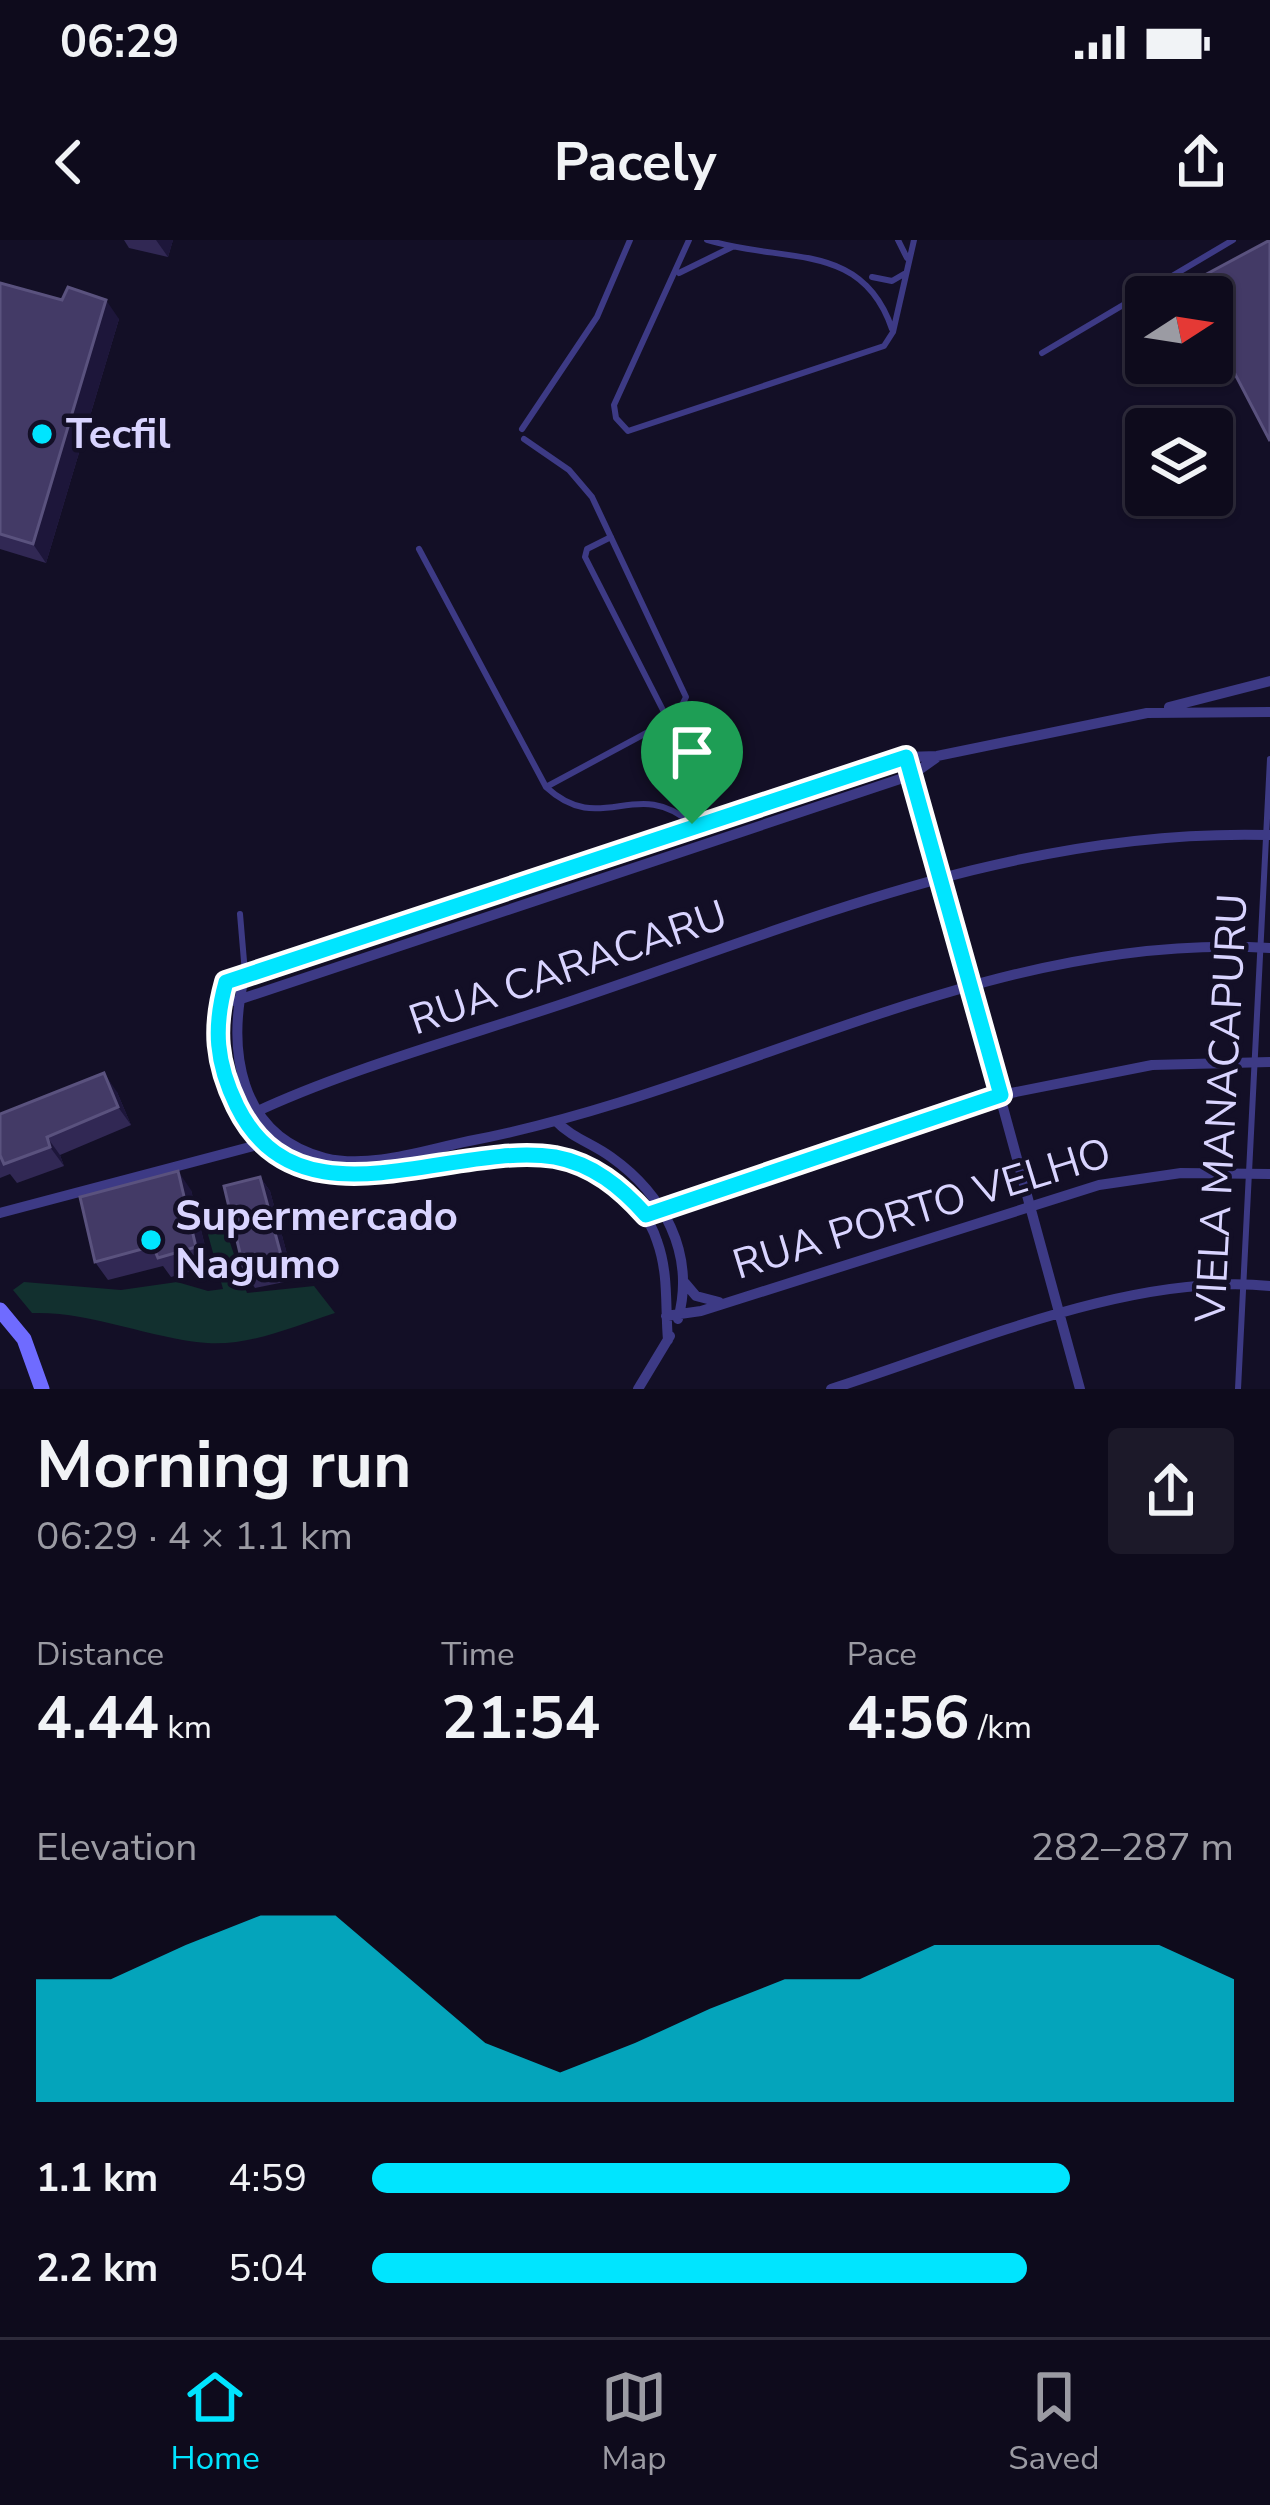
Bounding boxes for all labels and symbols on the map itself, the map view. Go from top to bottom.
north arrow [1125,276,1233,384]
place label: Tecfil [66,406,171,463]
marker: Tecfil [29,421,55,447]
pin [641,701,743,824]
street label: RUA CARACARU [401,887,735,1049]
street label: VIELA MANACAPURU [1182,892,1262,1325]
street label: RUA PORTO VELHO [726,1124,1118,1294]
place label: Supermercado Nagumo [175,1188,458,1293]
marker: Supermercado Nagumo [138,1227,164,1253]

